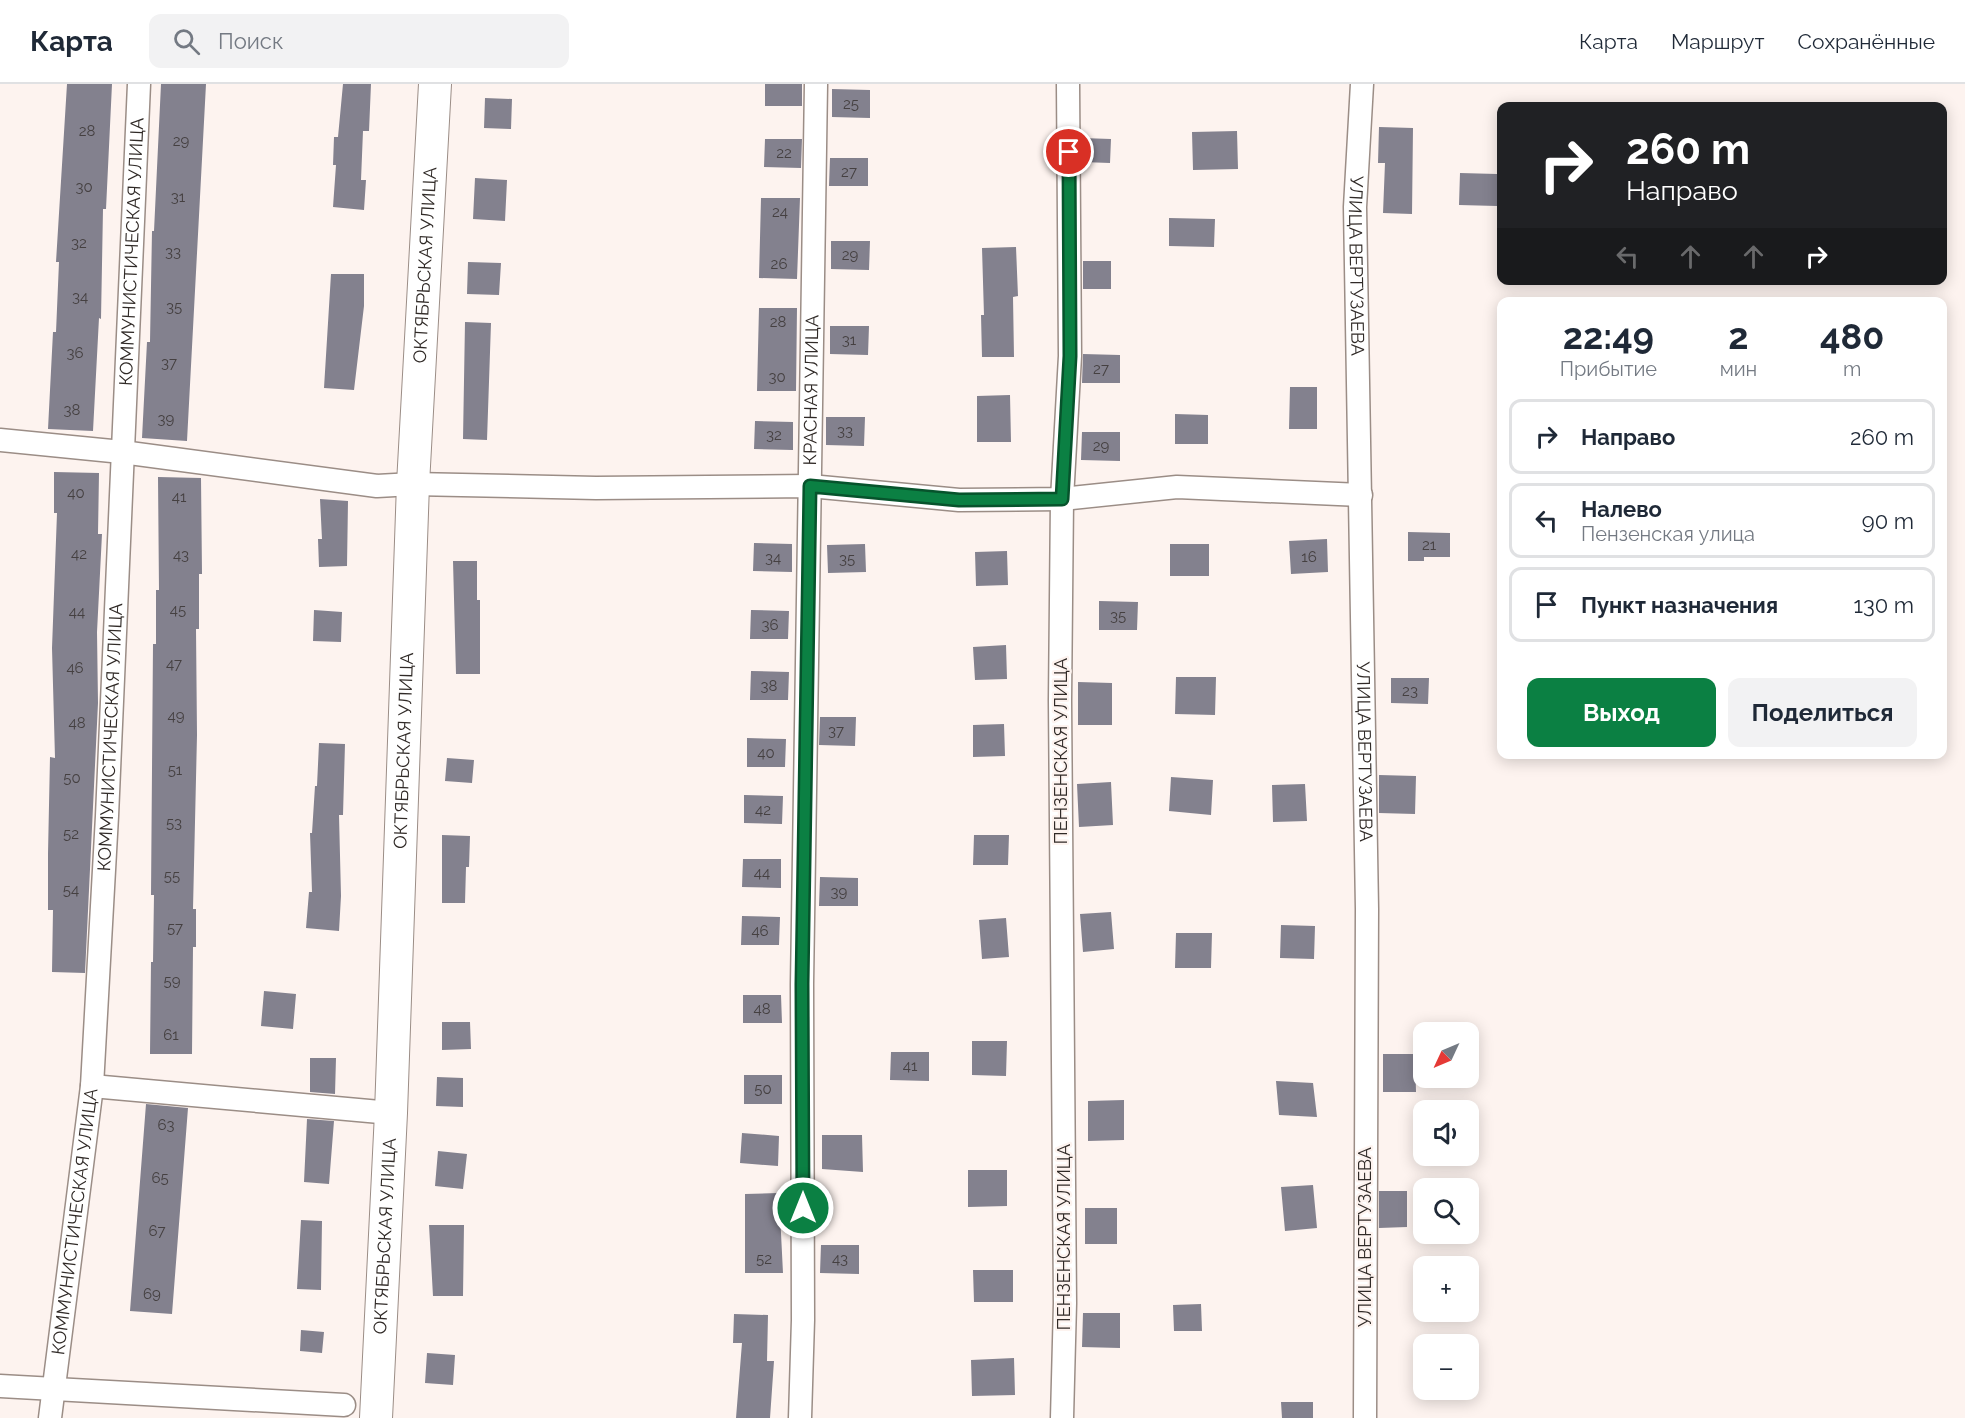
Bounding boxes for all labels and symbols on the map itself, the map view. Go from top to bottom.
house number: 25 [843,95,859,113]
street label: КОММУНИСТИЧЕСКАЯ УЛИЦА [115,117,148,386]
house number: 28 [79,122,95,140]
pin [1043,126,1094,177]
house number: 29 [173,132,190,150]
house number: 22 [776,144,792,162]
house number: 27 [841,163,857,181]
street label: ОКТЯБРЬСКАЯ УЛИЦА [409,166,440,364]
street label: УЛИЦА ВЕРТУЗАЕВА [1345,175,1369,356]
house number: 30 [75,178,93,196]
house number: 31 [171,188,186,206]
house number: 24 [772,203,788,221]
house number: 32 [71,234,87,252]
house number: 33 [165,243,181,261]
house number: 29 [842,246,859,264]
house number: 26 [771,255,787,273]
house number: 34 [72,288,88,306]
house number: 35 [166,298,182,316]
house number: 28 [770,313,786,331]
street label: КРАСНАЯ УЛИЦА [799,315,822,466]
house number: 31 [842,331,857,349]
house number: 36 [66,344,84,362]
house number: 37 [161,354,177,372]
house number: 27 [1093,360,1109,378]
house number: 30 [768,368,786,386]
house number: 38 [64,401,81,419]
house number: 39 [158,410,175,428]
house number: 33 [837,422,853,440]
house number: 32 [766,426,782,444]
house number: 29 [1093,437,1110,455]
house number: 40 [67,484,85,502]
house number: 41 [172,488,187,506]
house number: 21 [1422,536,1437,554]
house number: 42 [71,545,87,563]
house number: 43 [173,546,189,564]
house number: 16 [1301,548,1317,566]
house number: 34 [765,549,781,567]
house number: 35 [839,550,855,568]
house number: 45 [170,601,186,619]
house number: 44 [69,603,85,621]
street label: КОММУНИСТИЧЕСКАЯ УЛИЦА [93,603,126,872]
house number: 35 [1110,607,1126,625]
house number: 36 [761,616,779,634]
street label: ОКТЯБРЬСКАЯ УЛИЦА [389,652,417,849]
house number: 47 [166,655,182,673]
street label: ПЕНЗЕНСКАЯ УЛИЦА [1050,658,1071,844]
house number: 46 [66,659,84,677]
street label: УЛИЦА ВЕРТУЗАЕВА [1353,661,1377,842]
house number: 38 [761,677,778,695]
house number: 23 [1402,682,1418,700]
house number: 49 [168,707,185,725]
house number: 48 [68,714,86,732]
house number: 37 [828,722,844,740]
house number: 40 [757,744,775,762]
house number: 51 [168,761,183,779]
house number: 50 [63,769,81,787]
house number: 42 [755,801,771,819]
house number: 53 [166,814,182,832]
house number: 52 [63,825,79,843]
house number: 44 [754,864,770,882]
house number: 55 [164,867,180,885]
house number: 54 [63,881,79,899]
house number: 39 [831,883,848,901]
house number: 57 [167,919,183,937]
house number: 46 [751,922,769,940]
house number: 59 [164,972,181,990]
house number: 48 [753,1000,771,1018]
north arrow [1413,1022,1479,1088]
house number: 61 [163,1026,179,1044]
house number: 41 [903,1057,918,1075]
house number: 50 [754,1080,772,1098]
street label: КОММУНИСТИЧЕСКАЯ УЛИЦА [47,1087,102,1356]
house number: 63 [157,1116,175,1134]
street label: ОКТЯБРЬСКАЯ УЛИЦА [369,1138,400,1335]
street label: ПЕНЗЕНСКАЯ УЛИЦА [1053,1144,1074,1330]
street label: УЛИЦА ВЕРТУЗАЕВА [1354,1147,1375,1327]
house number: 65 [151,1169,169,1187]
position arrow [771,1176,835,1240]
house number: 67 [148,1222,166,1240]
house number: 52 [756,1250,772,1268]
house number: 43 [832,1250,848,1268]
house number: 69 [143,1285,161,1303]

